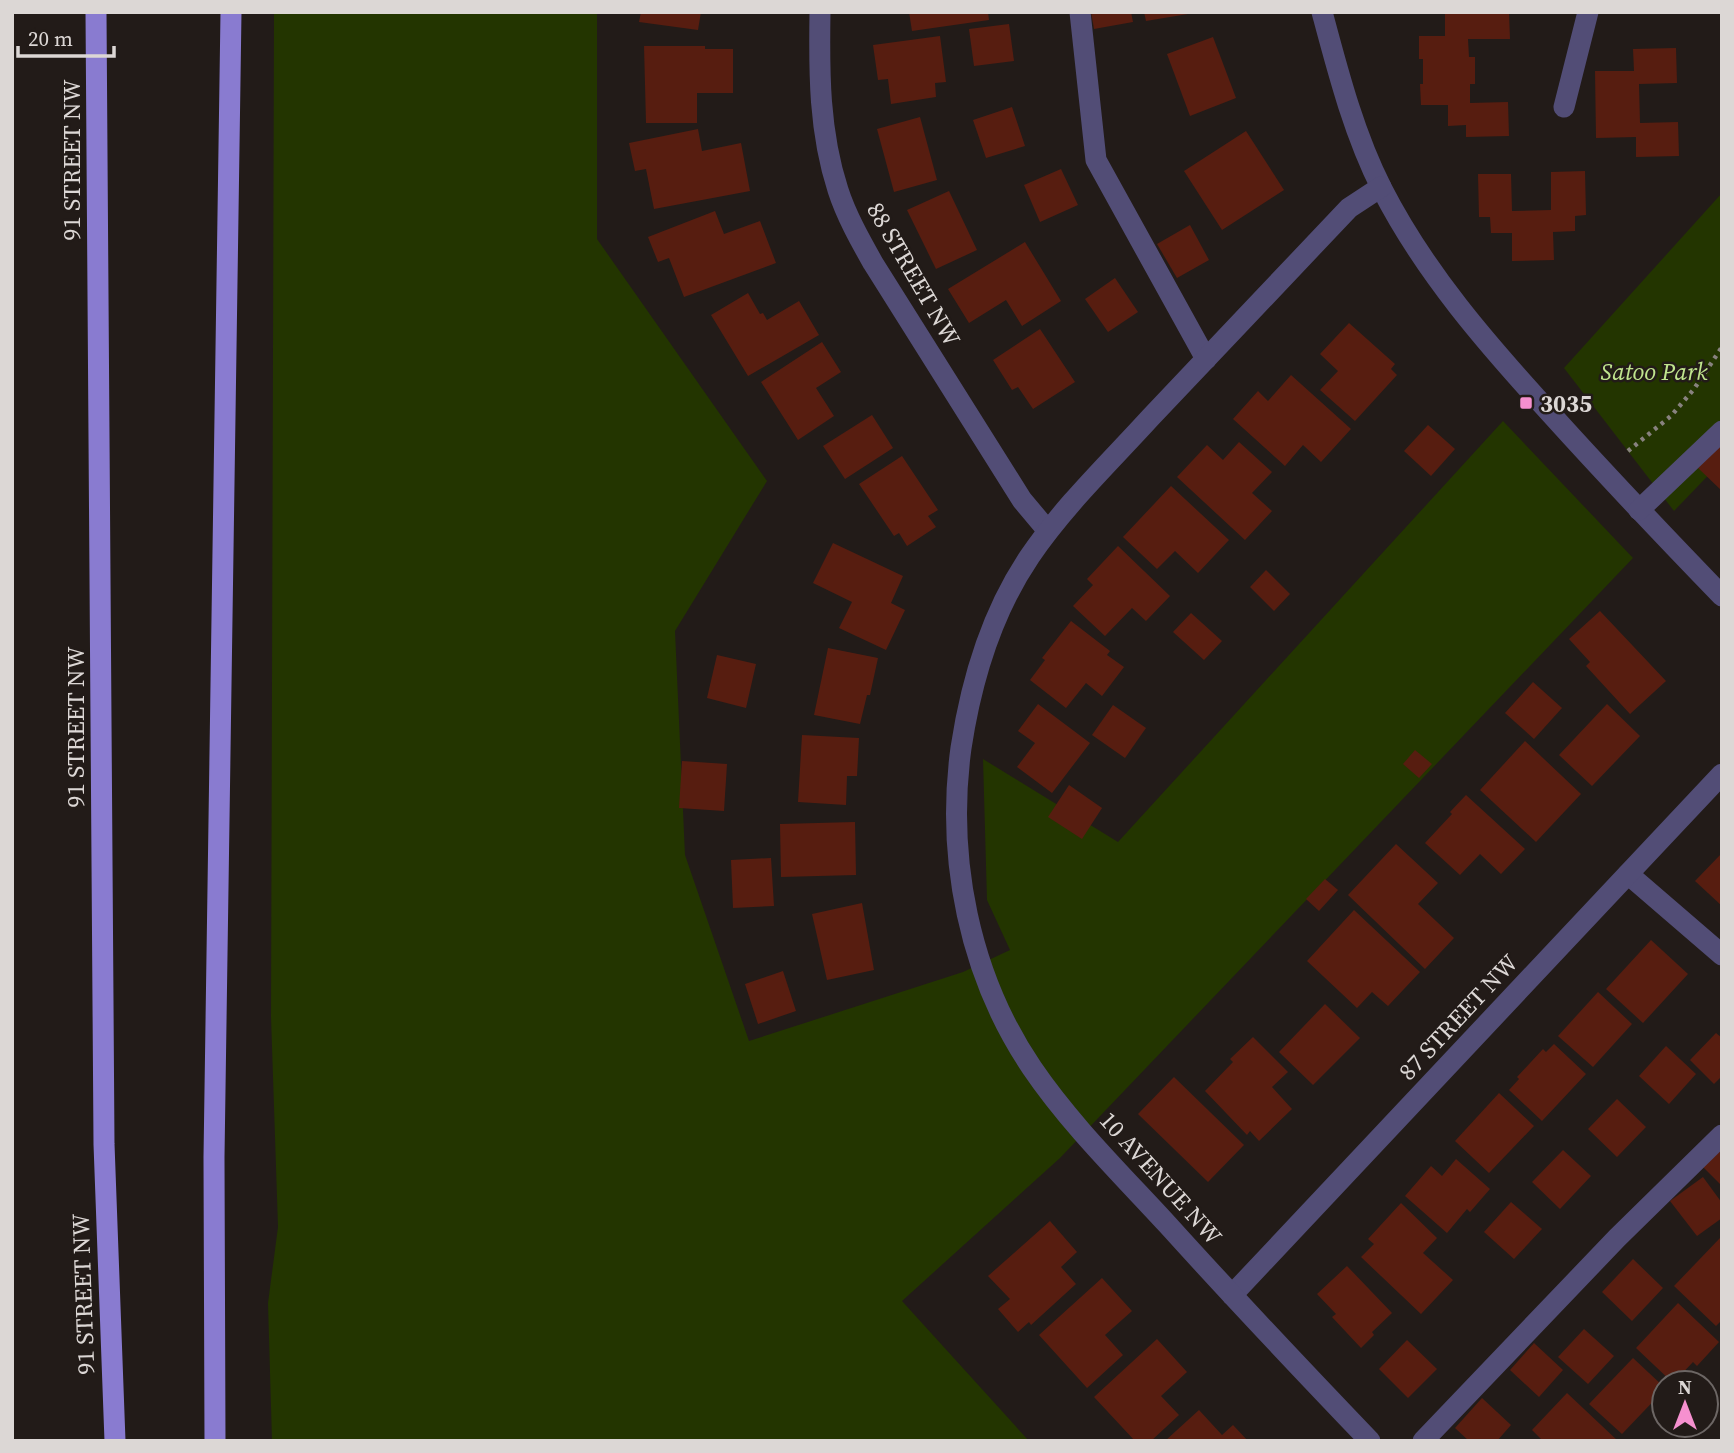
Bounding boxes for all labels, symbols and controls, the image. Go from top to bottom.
scale bar [18,14,114,58]
text: 20 m [28,24,73,53]
street label: 91 STREET NW [55,79,88,241]
street label: 88 STREET NW [859,196,969,352]
park label: Satoo Park [1600,355,1708,388]
place label: 3035 [1540,387,1592,420]
marker: 3035 [1518,395,1534,411]
street label: 91 STREET NW [59,646,92,808]
street label: 87 STREET NW [1391,947,1525,1087]
street label: 10 AVENUE NW [1092,1104,1230,1252]
street label: 91 STREET NW [64,1213,102,1375]
north arrow [1650,1369,1720,1439]
text: N [1678,1374,1692,1400]

